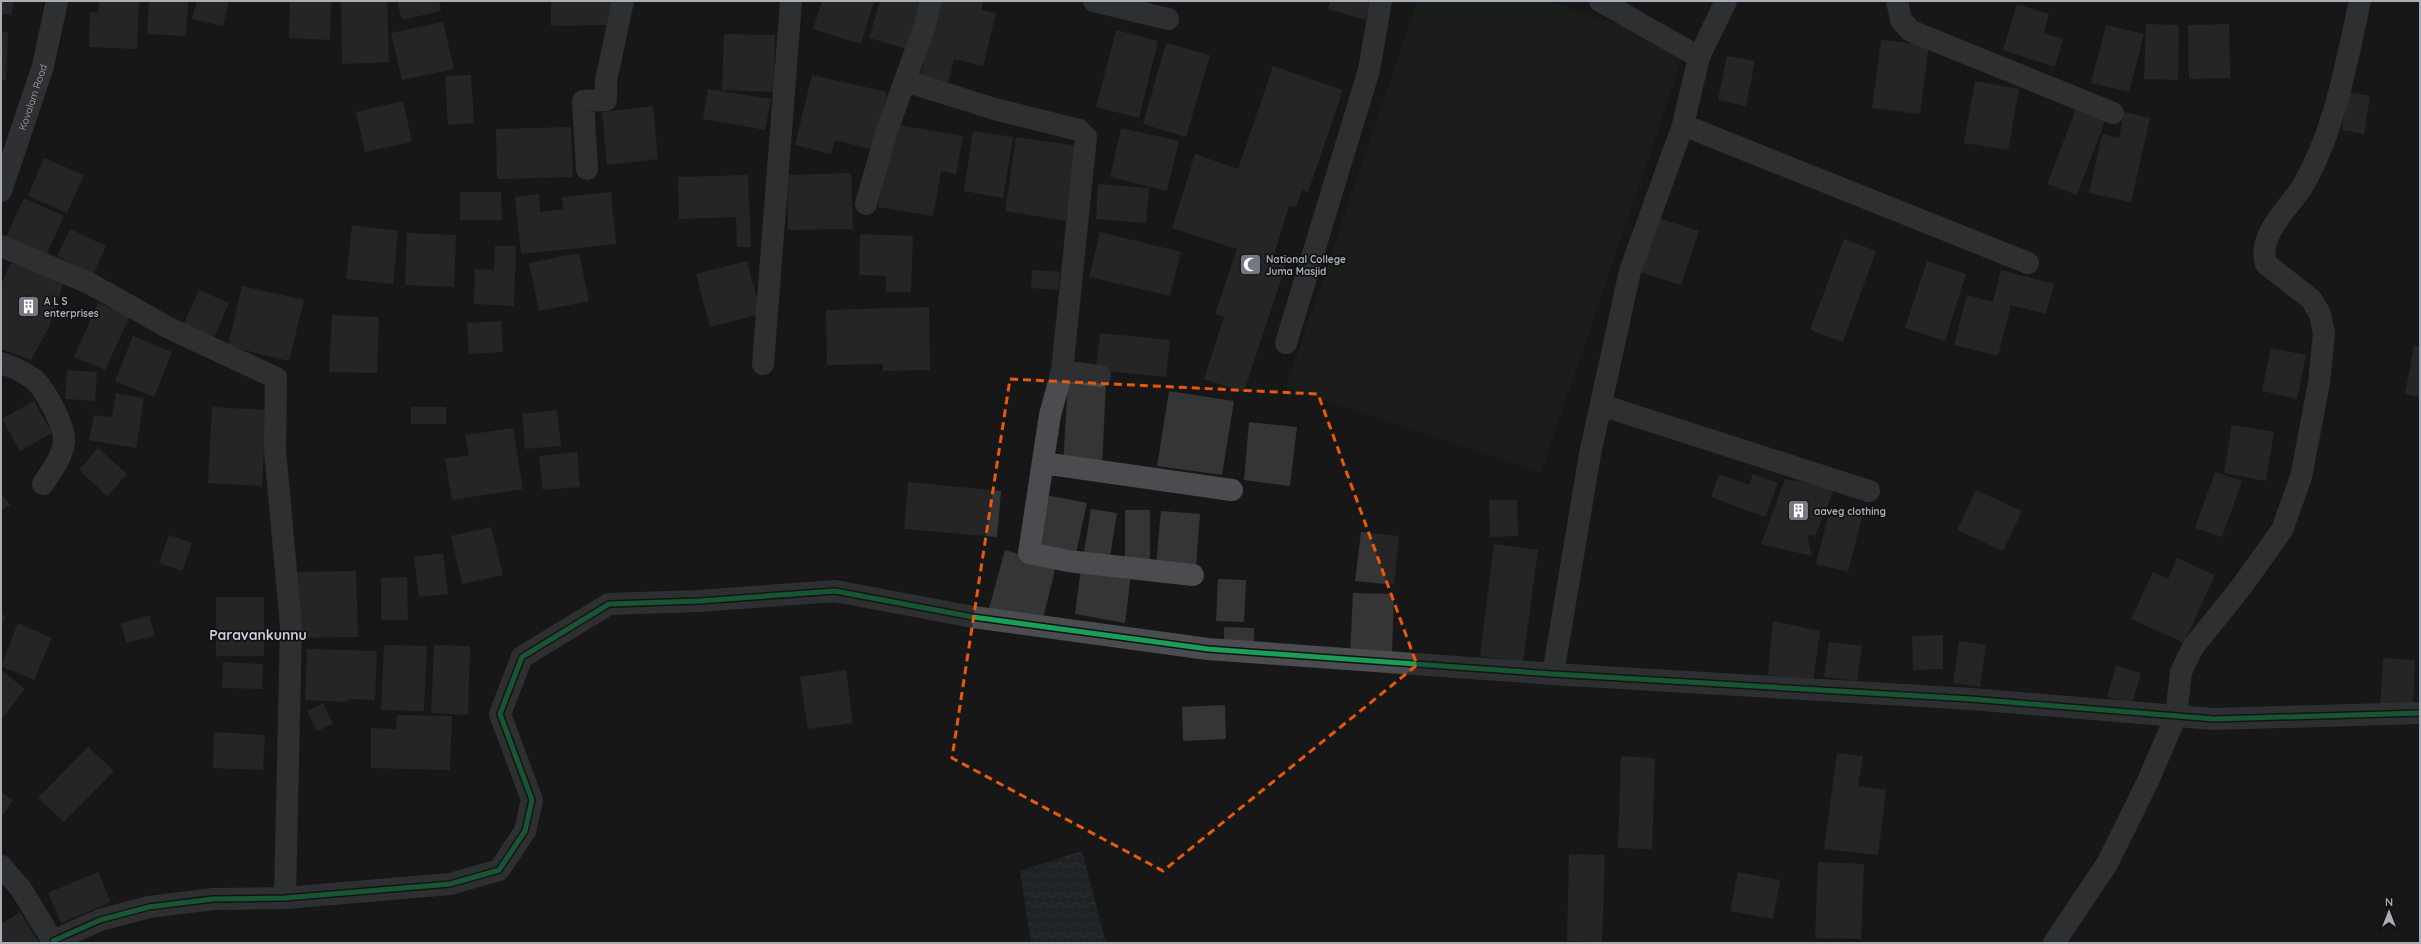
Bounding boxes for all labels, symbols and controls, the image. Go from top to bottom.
street label: Kovalam Road [16,63,50,132]
mosque icon: National College Juma Masjid [1238,252,1264,278]
place label: National College Juma Masjid [1266,253,1346,278]
building icon: A L S enterprises [15,294,41,320]
place label: A L S enterprises [44,295,99,320]
building icon: aaveg clothing [1786,498,1812,524]
place label: aaveg clothing [1814,505,1886,518]
district label: Paravankunnu [209,626,307,644]
north arrow [2369,892,2409,932]
text: N [2385,895,2393,909]

